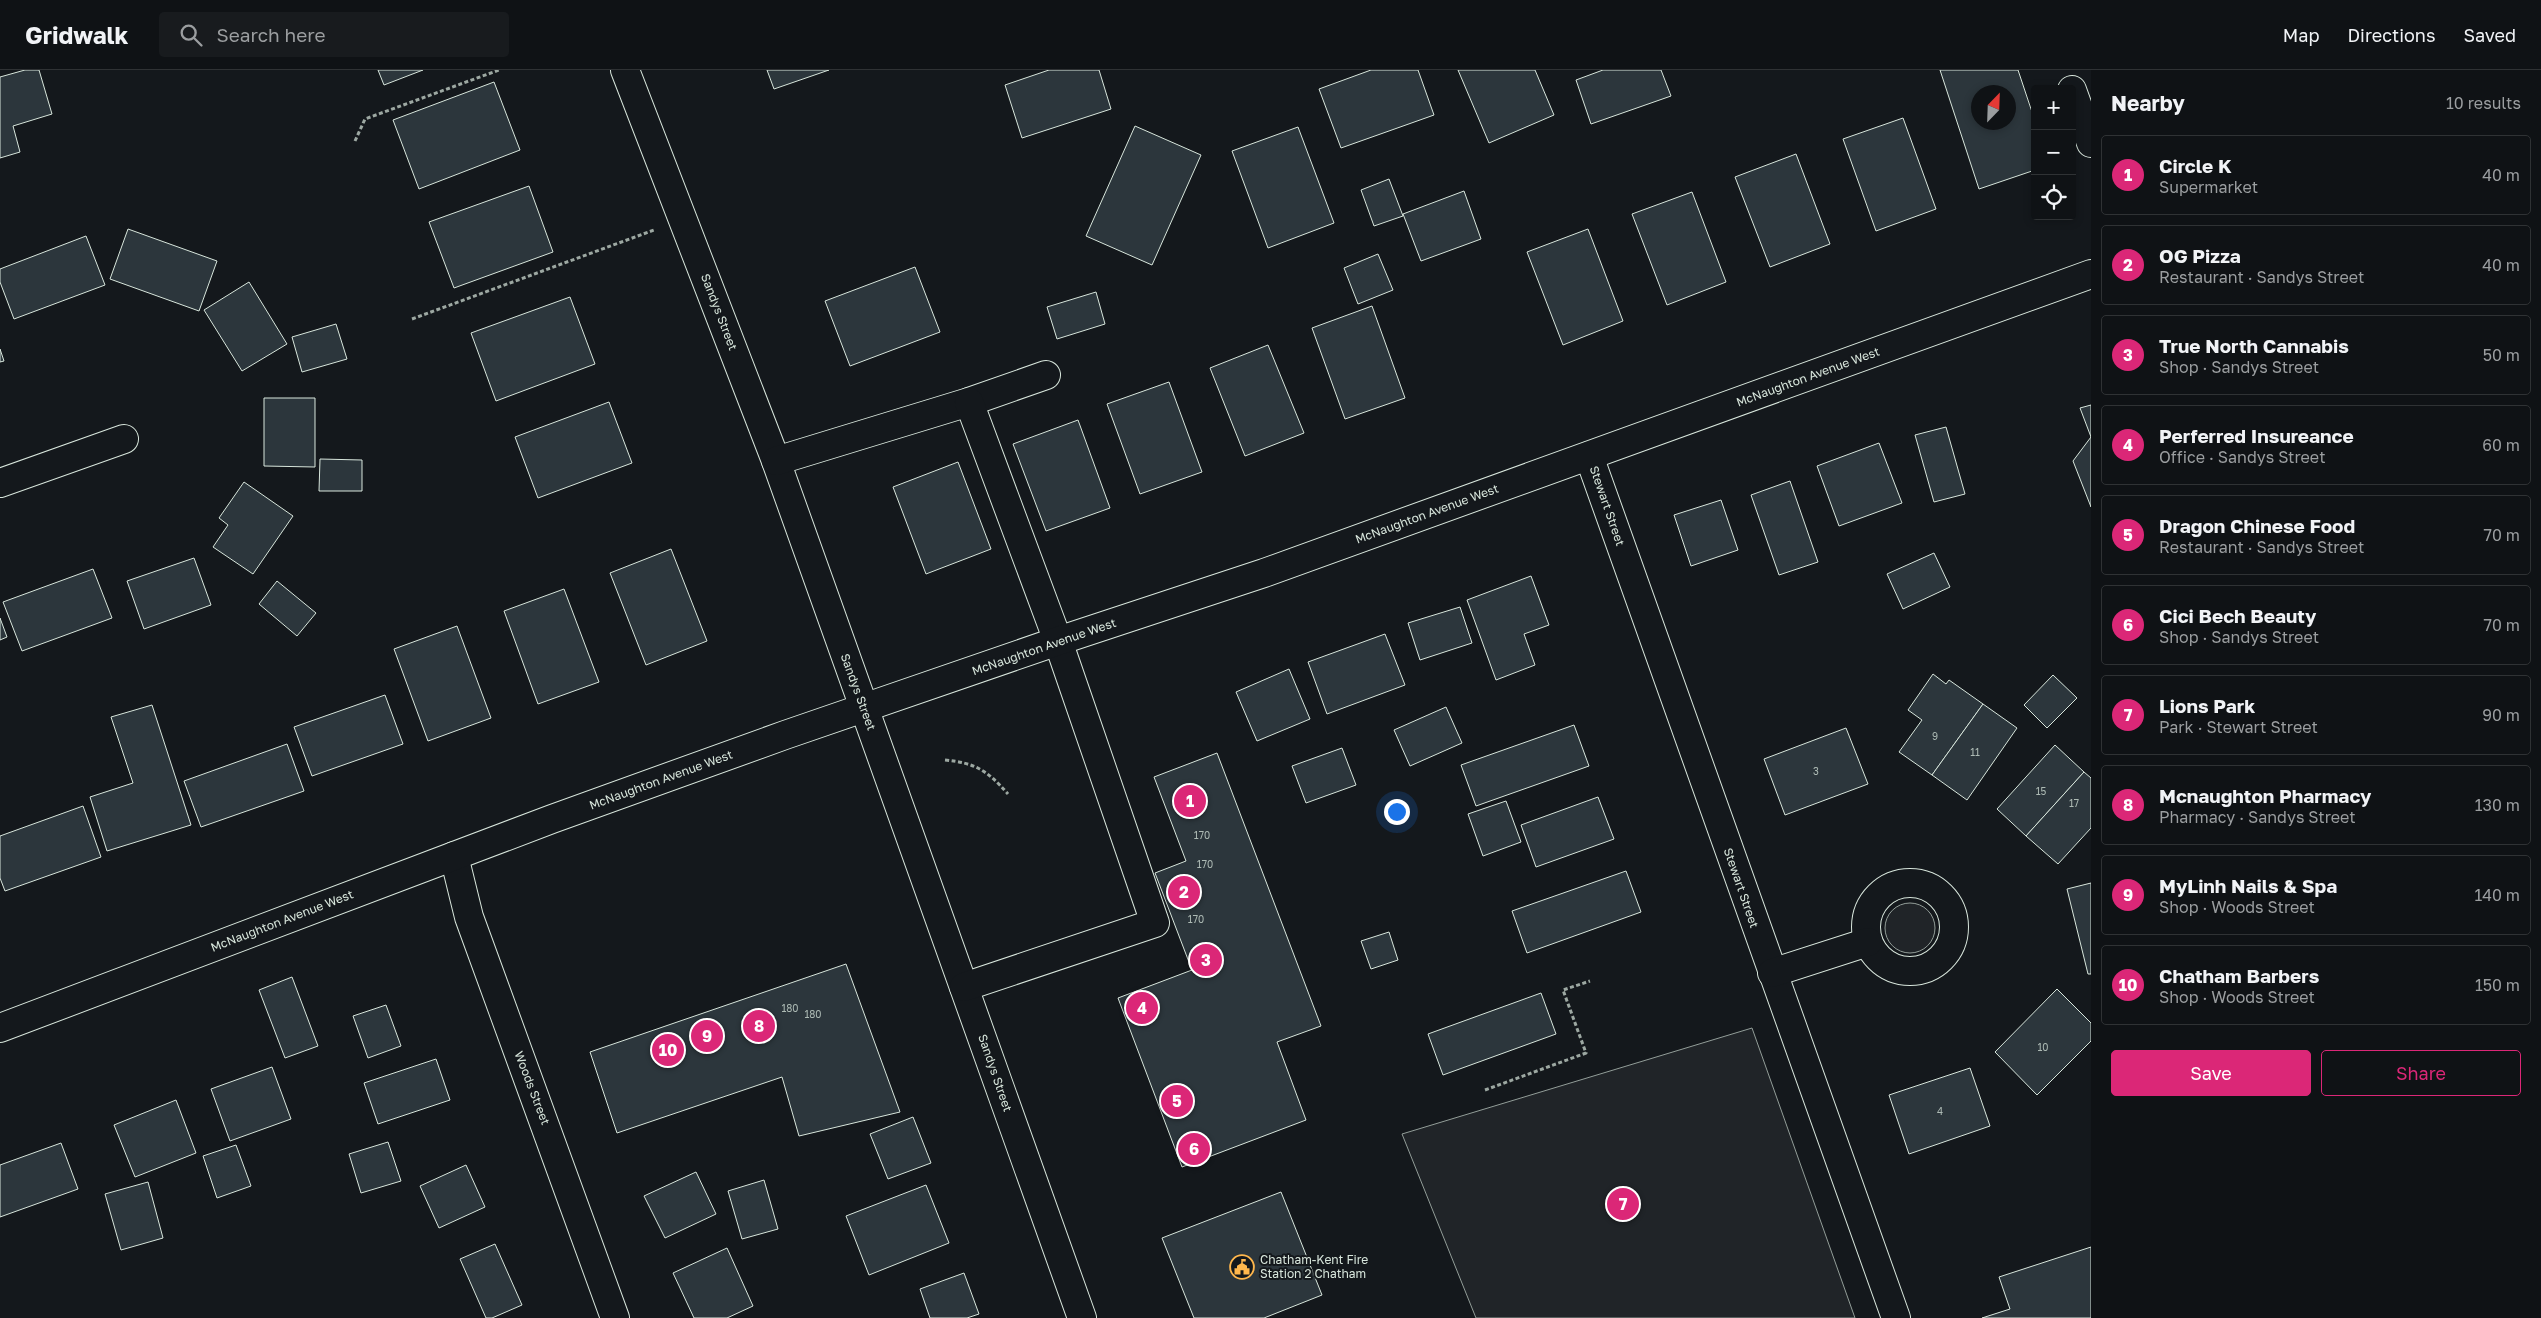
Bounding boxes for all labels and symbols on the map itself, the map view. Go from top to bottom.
north arrow [1971,85,2016,130]
street label: Sandys Street [698,271,741,352]
street label: McNaughton Avenue West [1734,343,1882,409]
street label: Stewart Street [1587,464,1628,548]
street label: McNaughton Avenue West [1353,480,1501,546]
street label: McNaughton Avenue West [970,615,1118,678]
street label: Sandys Street [838,651,879,733]
house number: 9 [1932,730,1938,742]
street label: McNaughton Avenue West [587,746,735,812]
house number: 11 [1970,746,1980,758]
house number: 3 [1813,765,1819,777]
pin: 1 [1174,782,1206,820]
house number: 15 [2036,785,2047,797]
house number: 17 [2069,797,2079,809]
your location [1384,799,1410,825]
house number: 170 [1194,829,1210,841]
street label: Stewart Street [1721,846,1762,930]
house number: 170 [1197,858,1213,870]
pin: 2 [1168,873,1200,911]
street label: McNaughton Avenue West [208,886,355,955]
house number: 170 [1188,913,1204,925]
pin: 3 [1190,941,1222,979]
pin: 4 [1126,989,1158,1027]
house number: 180 [781,1002,799,1014]
pin: 8 [743,1007,775,1045]
house number: 180 [804,1008,822,1020]
pin: 9 [691,1017,723,1055]
pin: 10 [652,1031,684,1069]
street label: Sandys Street [975,1032,1016,1114]
house number: 10 [2037,1041,2049,1053]
street label: Woods Street [512,1049,553,1127]
pin: 5 [1161,1082,1193,1120]
house number: 4 [1937,1105,1943,1117]
pin: 6 [1178,1130,1210,1168]
pin: 7 [1607,1185,1639,1223]
place label: Chatham-Kent Fire Station 2 Chatham [1260,1252,1368,1281]
public building icon: Chatham-Kent Fire Station 2 Chatham [1229,1254,1255,1280]

